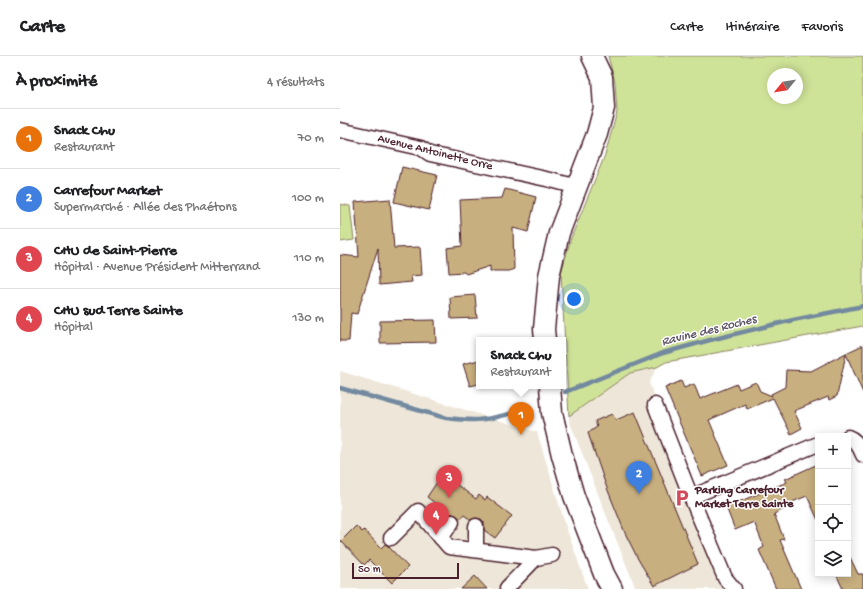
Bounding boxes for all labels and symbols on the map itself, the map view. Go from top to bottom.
north arrow [767,68,803,104]
street label: Avenue Antoinette Orre [376,132,495,174]
your location [564,289,584,309]
water label: Ravine des Roches [660,312,759,350]
pin: 1 [508,402,534,435]
pin: 2 [626,461,652,494]
pin: 3 [436,465,462,498]
place label: Parking Carrefour Market Terre Sainte [694,484,794,512]
parking icon: Parking Carrefour Market Terre Sainte [672,488,692,508]
pin: 4 [423,502,449,535]
scale bar [352,561,459,580]

